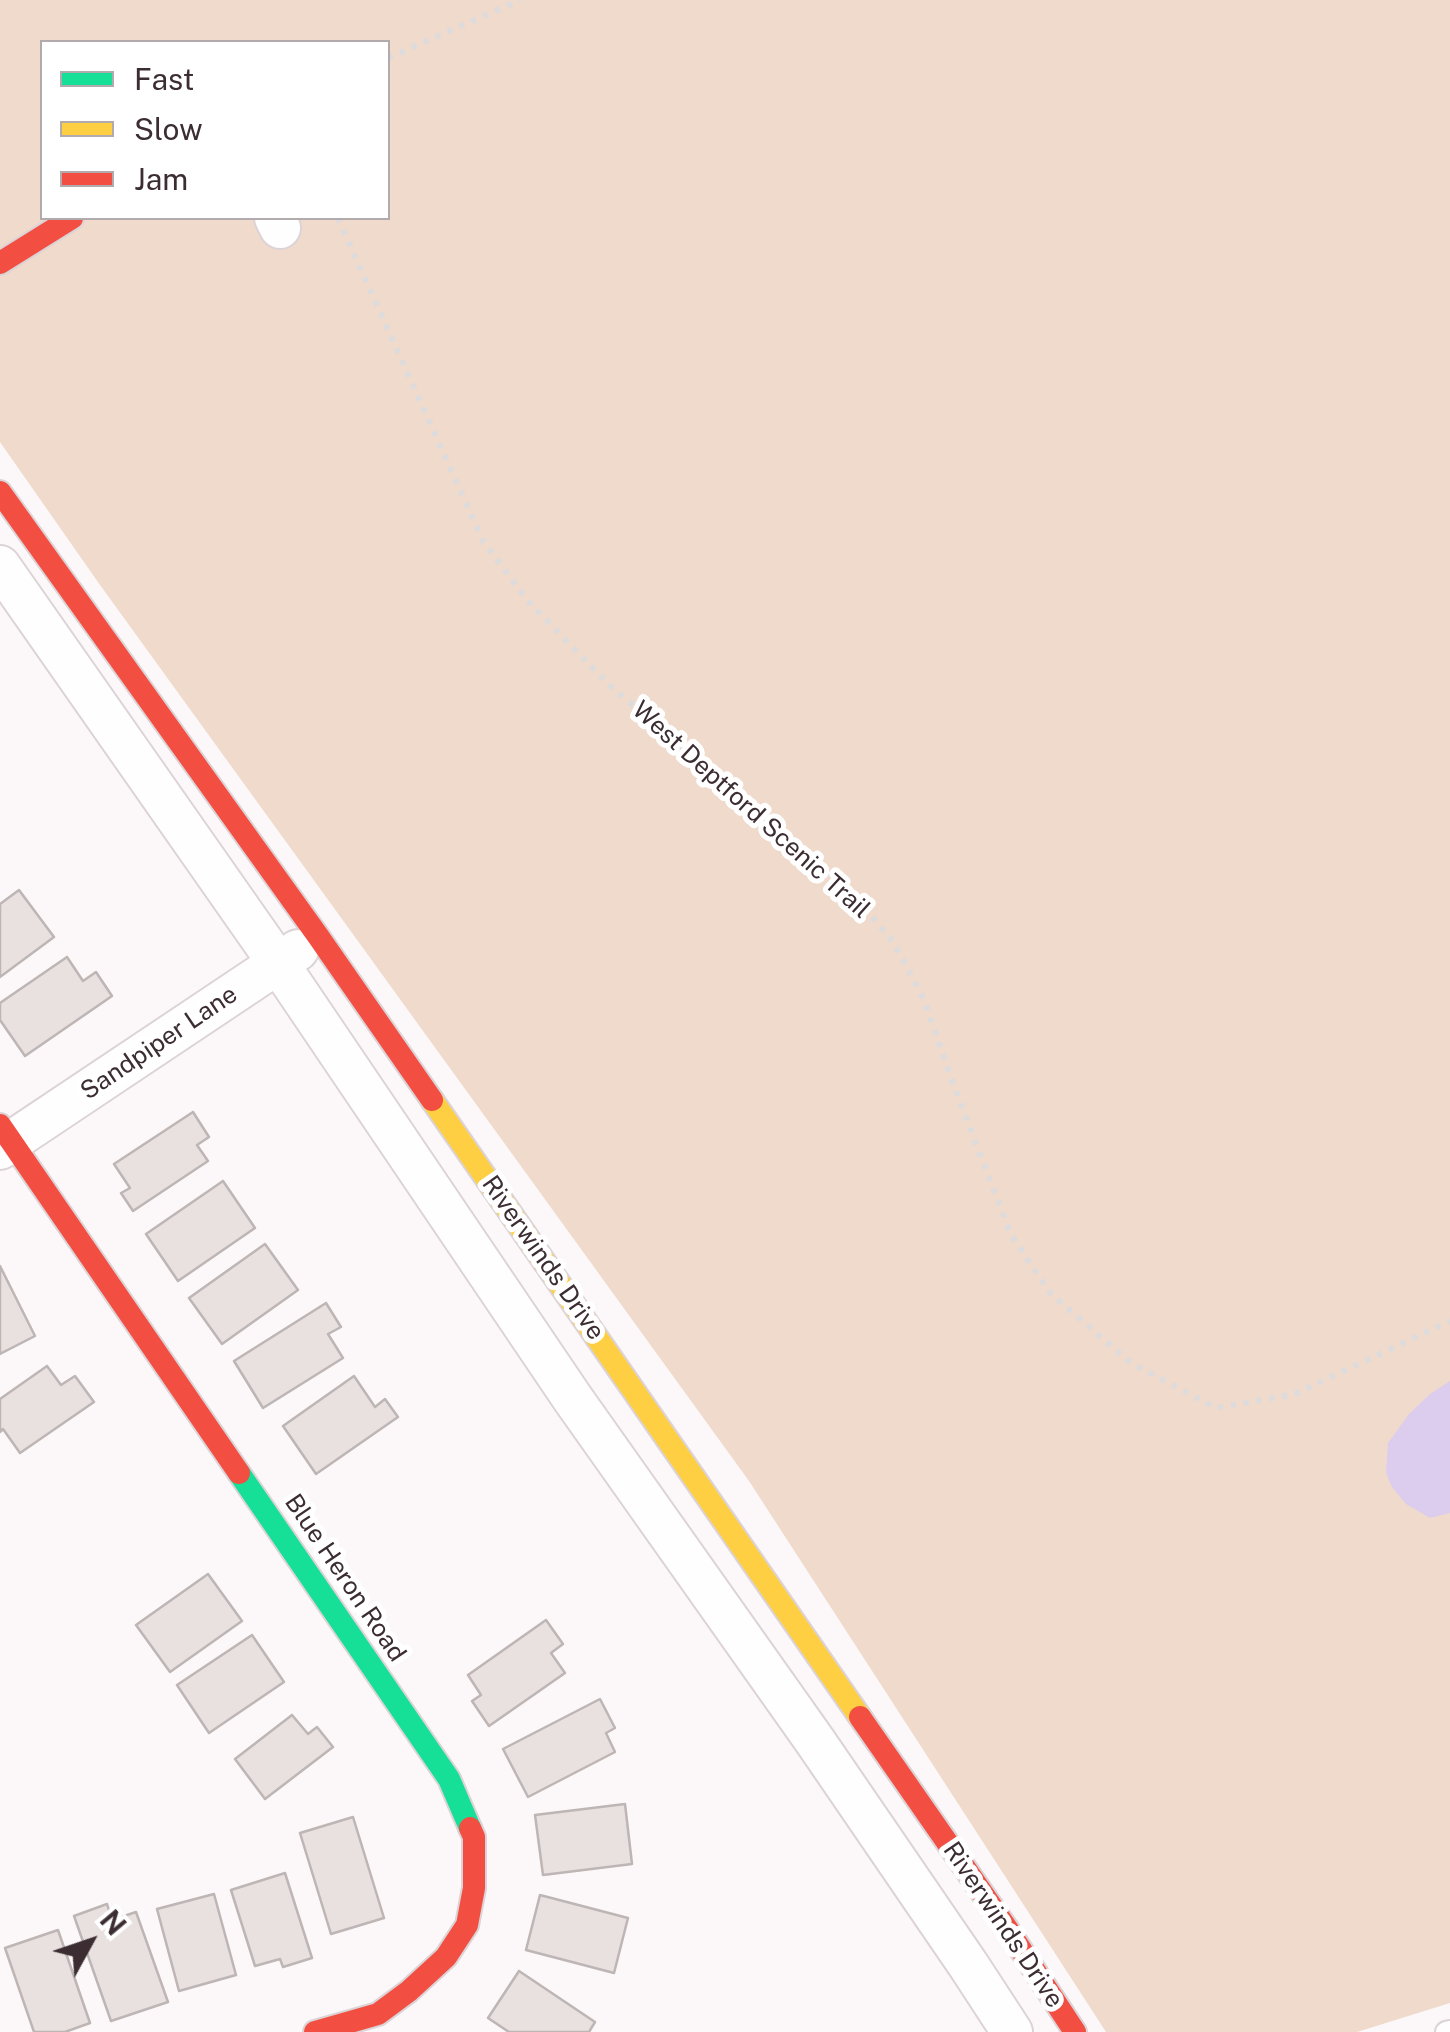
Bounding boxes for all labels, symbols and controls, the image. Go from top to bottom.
legend [40,40,390,220]
text: Fast [134,61,194,97]
text: Slow [134,111,203,147]
text: Jam [134,161,188,197]
street label: West Deptford Scenic Trail [626,695,876,925]
street label: Sandpiper Lane [75,980,243,1106]
street label: Riverwinds Drive [475,1170,611,1346]
street label: Blue Heron Road [278,1489,412,1667]
street label: Riverwinds Drive [937,1836,1069,2014]
north arrow [40,1892,140,1992]
text: N [94,1903,133,1941]

